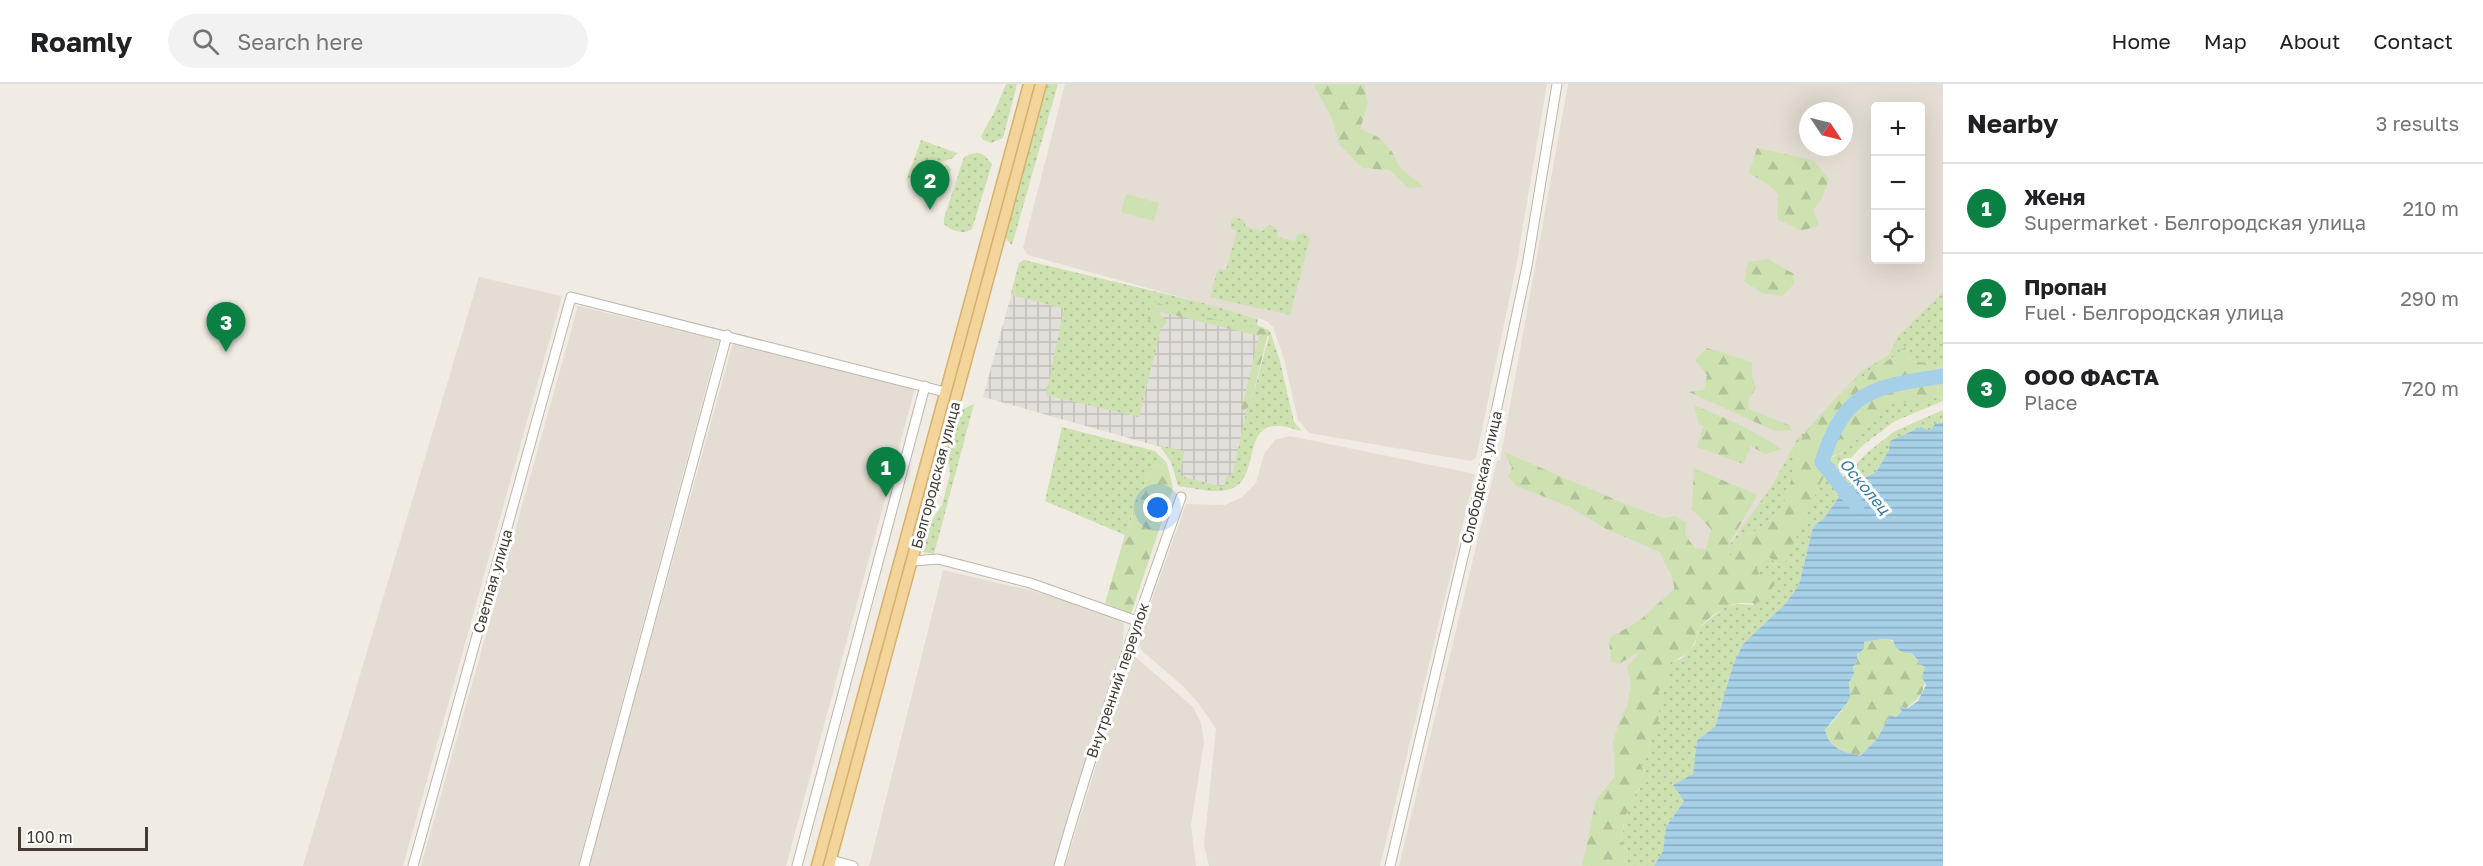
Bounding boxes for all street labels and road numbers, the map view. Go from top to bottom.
street label: Белгородская улица [907,399,963,551]
street label: Слободская улица [1457,409,1505,545]
street label: Светлая улица [469,527,515,635]
street label: Внутренний переулок [1082,599,1152,760]

